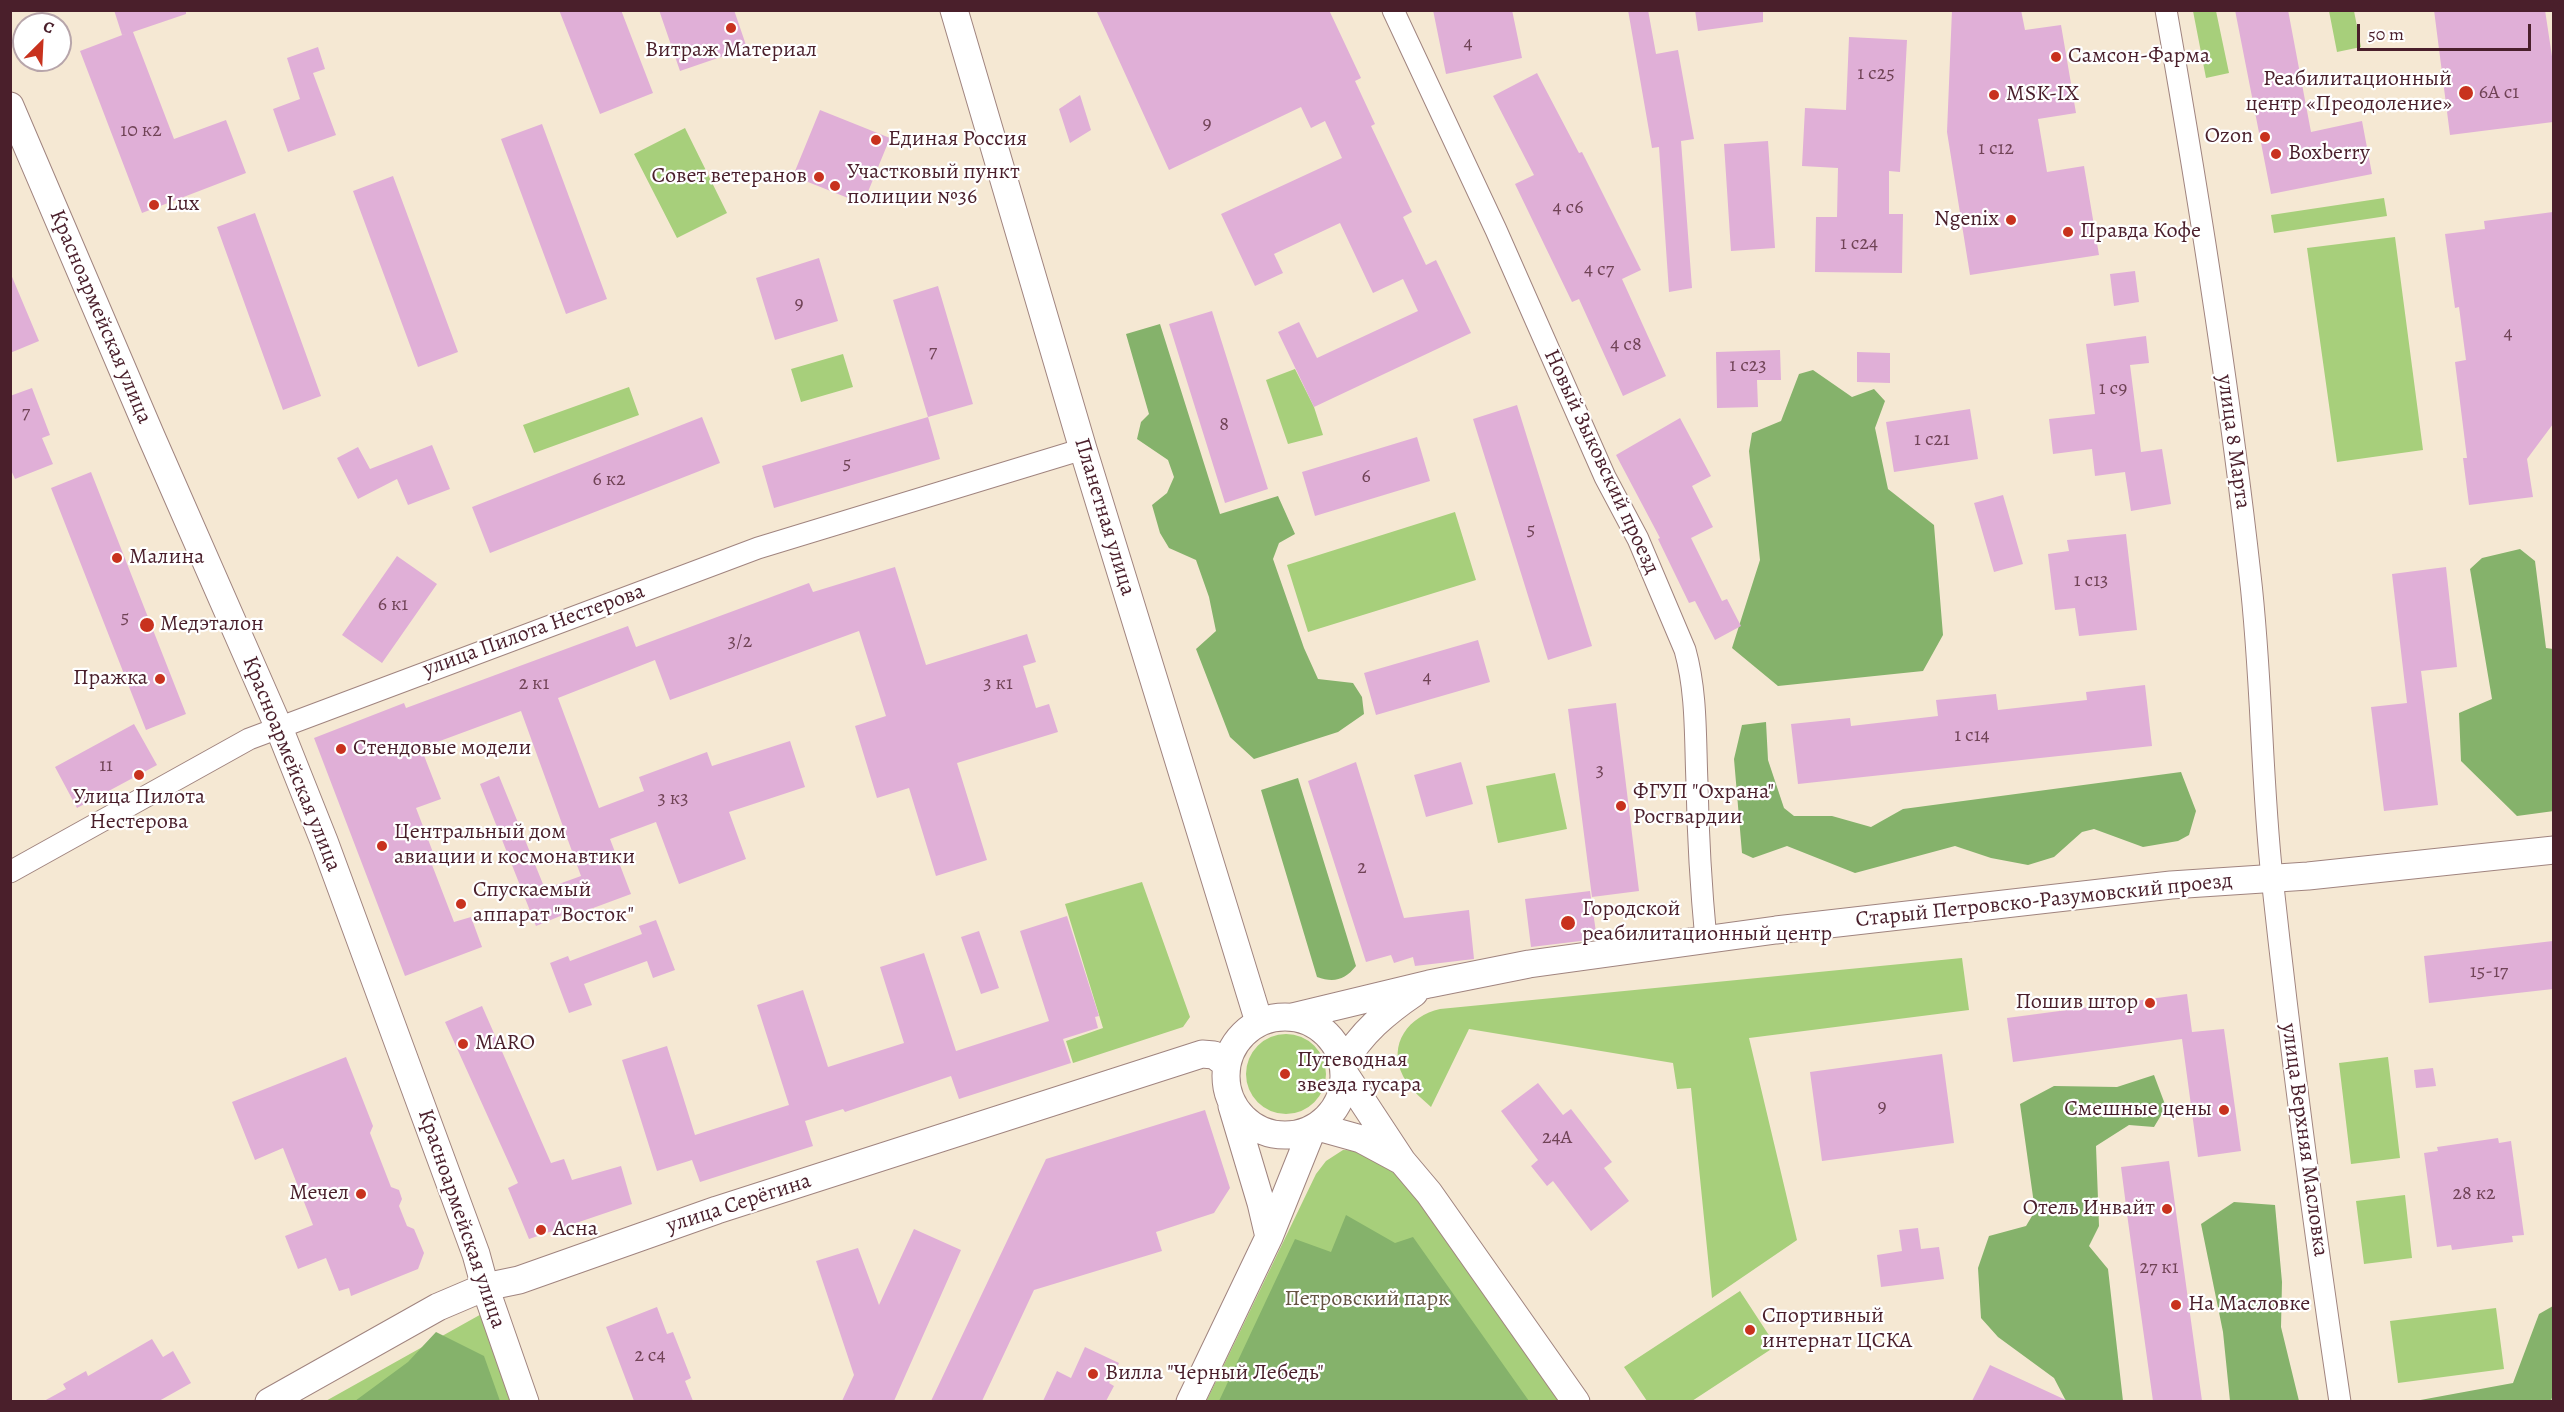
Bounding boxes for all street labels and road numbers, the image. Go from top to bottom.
street label: Красноармейская улица [43,206,157,428]
street label: Новый Зыковский проезд [1537,345,1665,579]
street label: улица 8 Марта [2210,373,2256,511]
street label: Планетная улица [1067,435,1141,599]
street label: улица Пилота Нестерова [420,579,648,683]
street label: Красноармейская улица [236,652,346,876]
street label: Старый Петровско-Разумовский проезд [1854,868,2234,934]
street label: улица Верхняя Масловка [2275,1022,2333,1258]
street label: Красноармейская улица [411,1106,511,1332]
street label: улица Серёгина [663,1168,815,1240]

